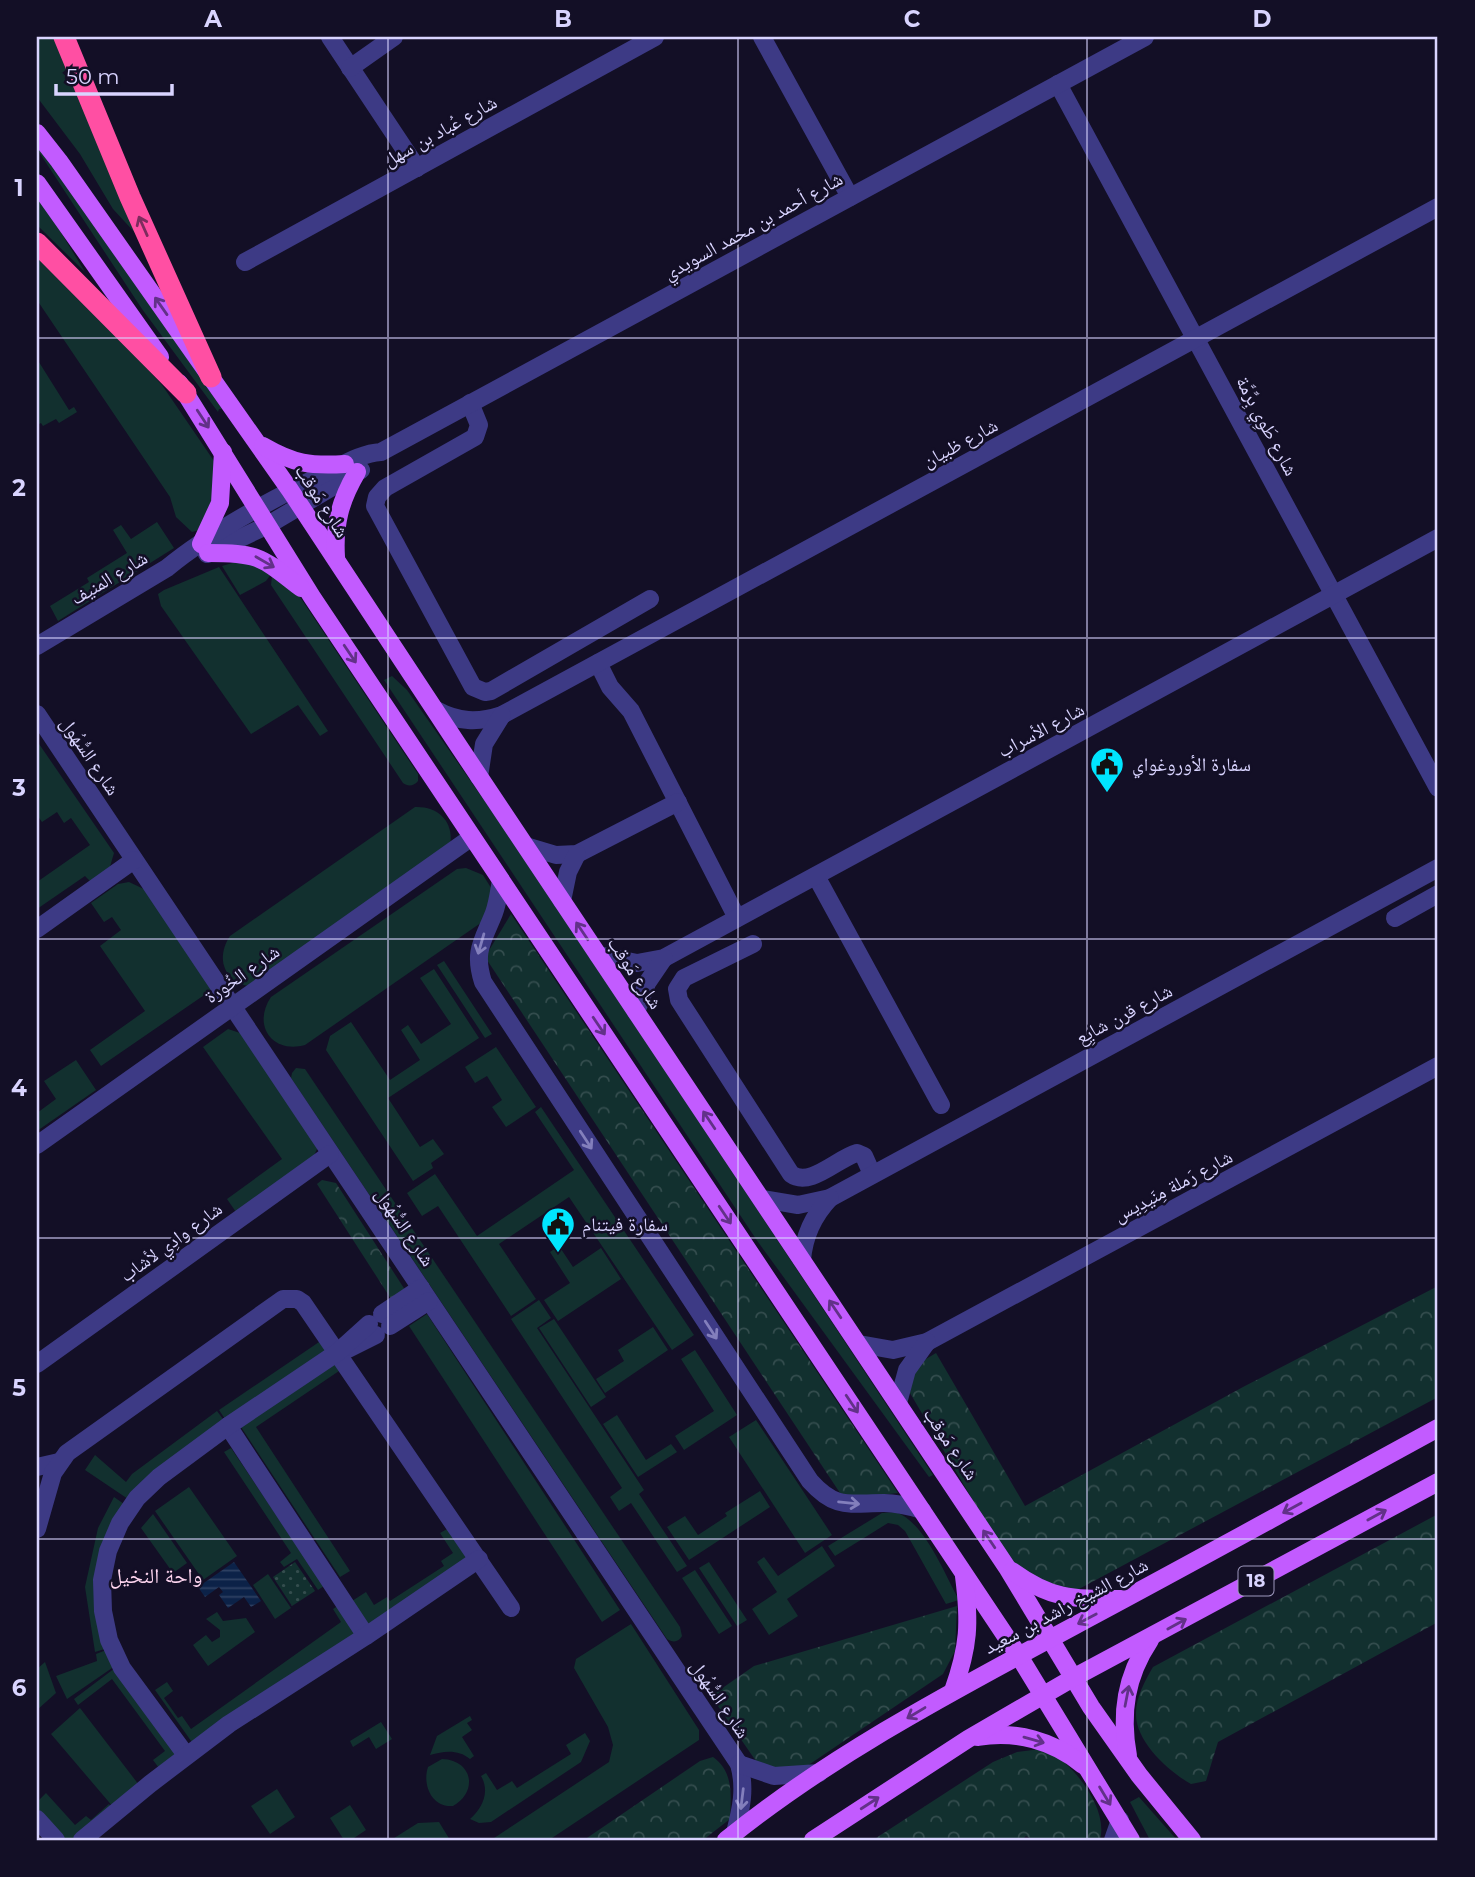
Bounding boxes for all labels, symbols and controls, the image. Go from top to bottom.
text: A [203,5,222,33]
text: B [554,5,572,33]
text: C [904,5,921,33]
text: D [1253,5,1272,33]
scale bar [56,52,172,96]
text: 50 m [66,64,120,89]
street label: شارع عُباد بن سهل [379,90,501,172]
street label: شارع أحمد بن محمد السويدي [659,167,848,288]
text: 1 [14,174,24,202]
one-way arrow [136,215,149,237]
one-way arrow [154,297,168,316]
street label: شارع طَوِي بِرِّمَّة [1228,372,1303,481]
one-way arrow [196,409,210,429]
street label: شارع ظبيان [918,414,1002,472]
street label: شارع مَوقب [290,460,354,542]
text: 2 [12,474,26,502]
street label: شارع المنيف [66,546,152,610]
one-way arrow [254,555,274,569]
one-way arrow [342,644,357,663]
street label: شارع الأسراب [994,698,1088,762]
street label: شارع السُّهُول [55,712,125,800]
public building icon: سفارة الأوروغواي [1088,745,1126,794]
place label: سفارة الأوروغواي [1132,753,1251,779]
text: 3 [11,774,26,802]
one-way arrow [575,922,589,941]
one-way arrow [474,933,487,955]
street label: شارع مَوقب [602,933,668,1013]
street label: شارع الخُورة [200,940,284,1008]
street label: شارع قرن شايِع [1072,979,1177,1051]
one-way arrow [592,1016,606,1035]
text: 4 [11,1074,27,1102]
one-way arrow [702,1111,716,1130]
one-way arrow [579,1129,593,1149]
street label: شارع رَملة مِنَيدِيس [1110,1145,1236,1227]
street label: شارع السُّهُول [370,1183,440,1271]
street label: شارع وادِي لأشاب [115,1197,229,1290]
public building icon: سفارة فيتنام [539,1205,577,1254]
one-way arrow [718,1205,732,1224]
place label: سفارة فيتنام [582,1213,668,1238]
one-way arrow [828,1300,842,1319]
one-way arrow [704,1320,718,1339]
text: 5 [12,1374,26,1402]
one-way arrow [845,1394,859,1414]
street label: شارع مَوقب [918,1404,984,1484]
one-way arrow [837,1497,860,1510]
one-way arrow [1282,1502,1303,1515]
one-way arrow [1366,1508,1387,1521]
one-way arrow [981,1530,996,1549]
street label: شارع الشيخ راشد بن سعيد [980,1553,1152,1660]
district label: واحة النخيل [110,1563,202,1589]
road number: 18 [1238,1566,1274,1596]
one-way arrow [1077,1613,1098,1626]
one-way arrow [1166,1617,1187,1630]
street label: شارع السُّهُول [685,1655,755,1743]
text: 6 [12,1674,27,1702]
one-way arrow [1120,1685,1134,1708]
one-way arrow [907,1707,927,1721]
one-way arrow [1022,1734,1045,1747]
one-way arrow [1098,1785,1112,1805]
one-way arrow [735,1787,748,1810]
one-way arrow [860,1796,879,1810]

